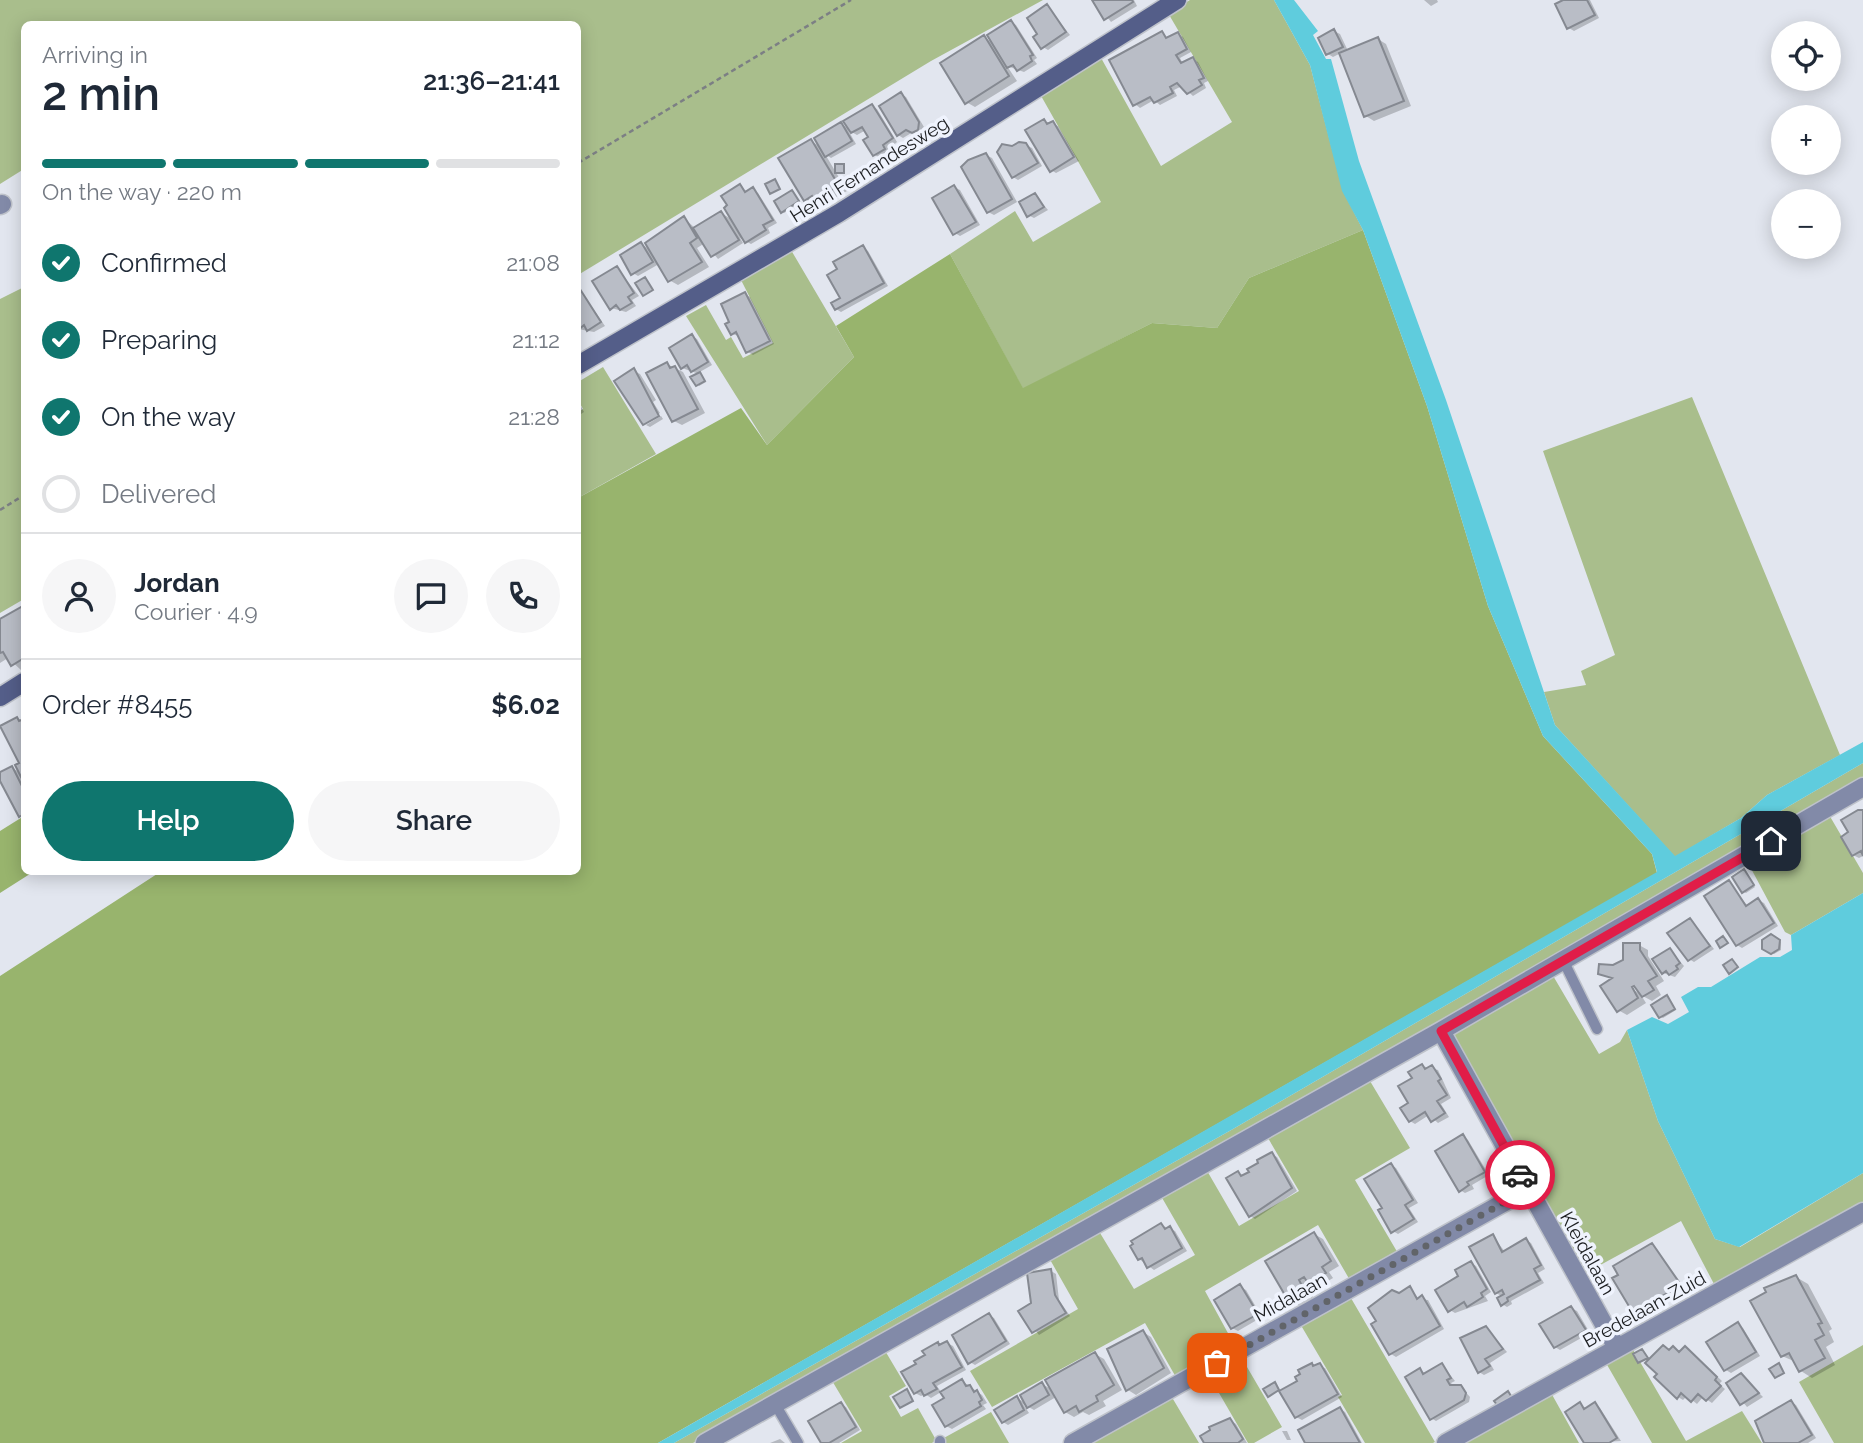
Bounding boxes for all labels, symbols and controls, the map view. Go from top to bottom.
map controls [1771,21,1841,259]
button: locate [1771,21,1841,91]
text: Arriving in [42,41,148,68]
text: 21:36–21:41 [423,66,560,96]
text: 2 min [42,67,160,121]
button: + [1771,105,1841,175]
street label: Henri Fernandesweg [786,111,952,227]
text: On the way · 220 m [42,178,242,205]
button: − [1771,189,1841,259]
icon: check [42,244,80,282]
text: Confirmed [101,248,227,278]
text: 21:08 [506,249,560,276]
icon: check [42,321,80,359]
text: Preparing [101,325,217,355]
text: 21:12 [512,326,560,353]
icon: check [42,398,80,436]
text: On the way [101,402,236,432]
text: 21:28 [508,403,560,430]
text: Delivered [101,479,216,509]
button: person [42,559,116,633]
button: chat [394,559,468,633]
button: phone [486,559,560,633]
text: Jordan [134,568,220,598]
text: Courier · 4.9 [134,598,258,625]
text: Order #8455 [42,690,192,720]
text: $6.02 [491,690,560,720]
button: Help [42,781,294,861]
button: Share [308,781,560,861]
pin [1741,811,1801,871]
icon: home [1752,822,1790,860]
courier [1485,1140,1555,1210]
icon: car [1501,1156,1539,1194]
street label: Kleidalaan [1556,1208,1620,1298]
street label: Bredelaan-Zuid [1579,1266,1709,1352]
street label: Midalaan [1250,1268,1330,1326]
pin [1187,1333,1247,1393]
icon: bag [1198,1344,1236,1382]

